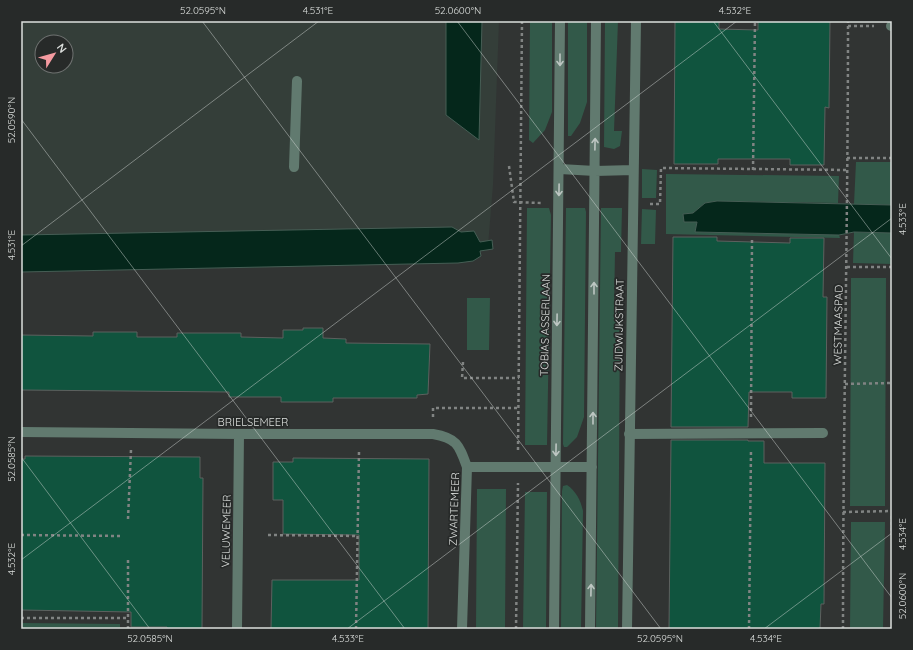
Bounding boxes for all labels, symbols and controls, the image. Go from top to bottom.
text: 52.0595°N [180,4,226,17]
text: 4.531°E [303,4,334,17]
text: 52.0600°N [435,4,481,17]
text: 4.532°E [719,4,751,17]
north arrow [34,34,74,74]
text: N [54,41,70,55]
one-way arrow [556,53,564,66]
text: 52.0590°N [5,97,18,143]
one-way arrow [591,138,599,151]
one-way arrow [555,183,563,196]
text: 4.533°E [896,203,909,235]
text: 4.531°E [5,229,18,260]
street label: TOBIAS ASSERLAAN [537,274,553,376]
street label: ZUIDWIJKSTRAAT [611,278,627,372]
one-way arrow [590,282,598,295]
street label: WESTMAASPAD [830,285,846,365]
one-way arrow [553,313,561,326]
one-way arrow [589,412,597,425]
street label: BRIELSEMEER [218,415,288,429]
text: 52.0585°N [5,436,18,482]
one-way arrow [552,443,560,456]
street label: ZWARTEMEER [446,472,462,546]
street label: VELUWEMEER [218,494,234,568]
text: 4.534°E [896,518,909,550]
text: 4.532°E [5,543,18,575]
text: 52.0600°N [896,573,909,619]
one-way arrow [587,584,595,597]
text: 52.0585°N [127,632,173,645]
text: 4.533°E [332,632,364,645]
text: 52.0595°N [637,632,683,645]
text: 4.534°E [750,632,782,645]

